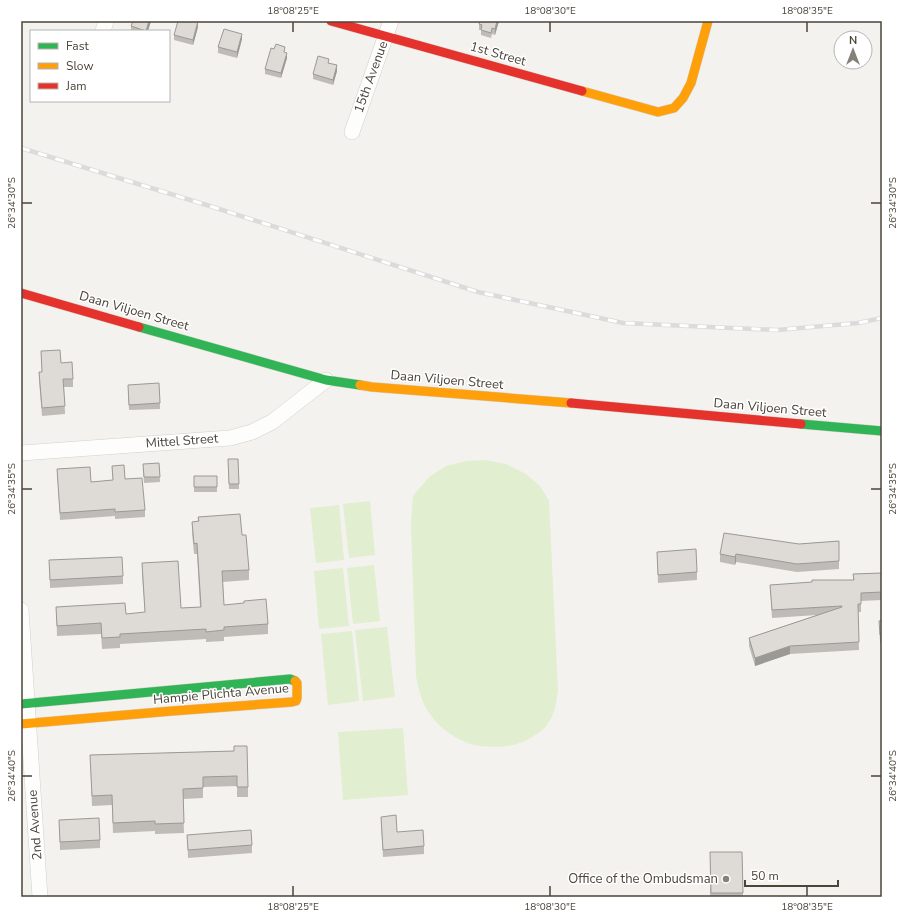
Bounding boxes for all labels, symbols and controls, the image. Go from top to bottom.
text: 18°08'25"E [267,4,319,18]
text: 18°08'30"E [524,4,576,18]
text: 18°08'35"E [781,4,833,18]
legend [30,30,170,102]
north arrow [833,30,873,70]
text: N [849,33,857,48]
street label: 1st Street [468,37,528,71]
text: Fast [66,38,89,54]
street label: 15th Avenue [350,39,392,115]
text: Slow [66,58,94,74]
text: Jam [65,78,87,94]
text: 26°34'30"S [5,177,19,229]
text: 26°34'30"S [886,177,900,229]
street label: Daan Viljoen Street [77,287,191,335]
street label: Daan Viljoen Street [390,366,505,394]
street label: Daan Viljoen Street [713,394,828,422]
street label: Mittel Street [145,429,219,453]
text: 26°34'35"S [5,463,19,515]
text: 26°34'35"S [886,463,900,515]
street label: Hampie Plichta Avenue [152,679,290,709]
text: 26°34'40"S [5,750,19,802]
text: 26°34'40"S [886,750,900,802]
street label: 2nd Avenue [24,789,46,861]
scale bar [745,862,838,888]
text: 50 m [751,868,779,884]
place label: Office of the Ombudsman [568,870,718,888]
marker: Office of the Ombudsman [721,874,731,884]
text: 18°08'25"E [267,900,319,914]
text: 18°08'30"E [524,900,576,914]
text: 18°08'35"E [781,900,833,914]

